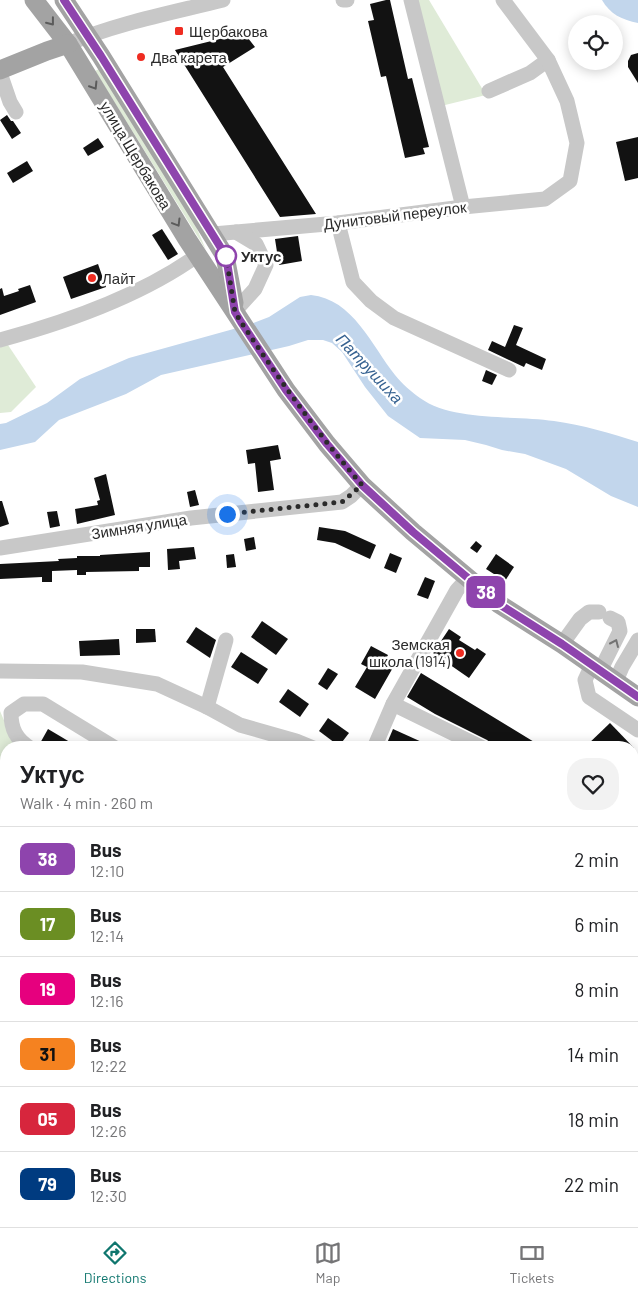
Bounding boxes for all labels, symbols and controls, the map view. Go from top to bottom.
map controls [568,15,623,70]
button: locate [568,15,623,70]
one-way arrow [46,16,54,25]
place label: Щербакова [189,22,268,40]
marker: Щербакова [173,25,185,37]
place label: Два карета [151,48,227,66]
marker: Два карета [135,51,147,63]
one-way arrow [87,81,97,90]
street label: улица Щербакова [97,98,176,213]
street label: Дунитовый переулок [323,197,468,233]
one-way arrow [171,217,181,226]
marker: Уктус [215,245,237,267]
place label: Уктус [241,247,281,265]
place label: Лайт [102,269,136,287]
marker: Лайт [86,272,98,284]
water label: Патрушиха [333,329,407,407]
your location [215,502,240,527]
street label: Зимняя улица [90,509,189,542]
line badge: 38 [464,576,508,608]
text: 38 [476,581,496,603]
place label: Земская школа (1914) [369,635,450,670]
one-way arrow [608,639,619,648]
marker: Земская школа (1914) [454,647,466,659]
button: heart [567,758,619,810]
text: Уктус [20,759,84,788]
text: Walk · 4 min · 260 m [20,793,153,812]
text: Bus [90,838,122,861]
text: 38 [38,848,57,870]
text: 2 min [574,848,619,871]
text: 12:10 [90,861,124,880]
text: Bus [90,903,122,926]
text: 17 [40,913,55,935]
text: 6 min [575,913,619,936]
text: 12:14 [90,926,124,945]
text: Bus [90,968,122,991]
text: 19 [40,978,55,1000]
text: 8 min [575,978,619,1001]
text: 12:16 [90,991,123,1010]
text: Bus [90,1033,122,1056]
text: 31 [39,1043,56,1065]
text: 14 min [567,1043,619,1066]
text: 12:22 [90,1056,127,1075]
text: Bus [90,1098,122,1121]
text: 05 [38,1108,57,1130]
text: 18 min [568,1108,619,1131]
text: 12:26 [90,1121,126,1140]
text: Bus [90,1163,122,1186]
text: 79 [38,1173,57,1195]
text: 22 min [564,1173,619,1196]
text: 12:30 [90,1186,127,1205]
tab: Directions [84,1239,146,1286]
tab: Map [314,1239,342,1286]
tab: Tickets [510,1239,554,1286]

